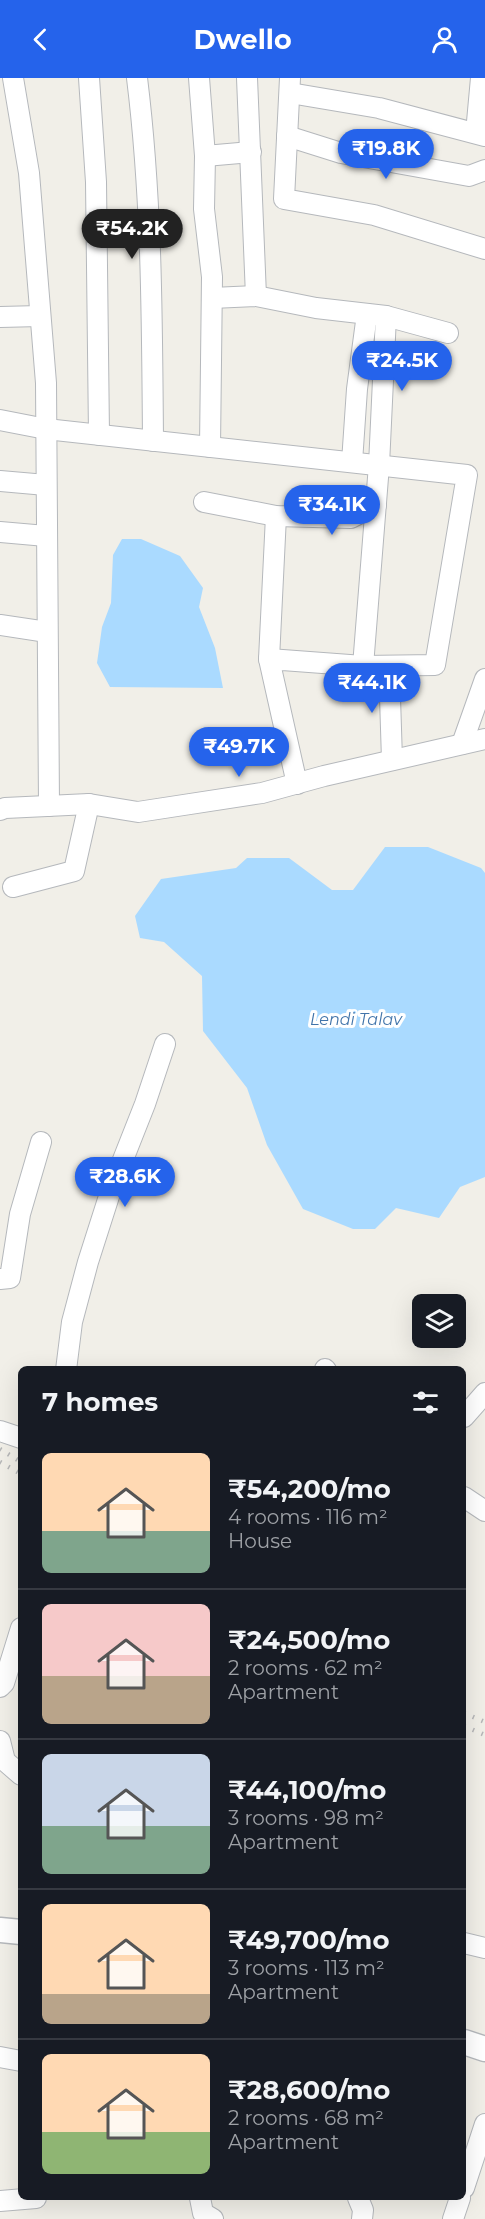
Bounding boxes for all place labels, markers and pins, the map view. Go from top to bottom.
pin: ₹19.8K [337,129,435,180]
pin: ₹54.2K [83,209,181,260]
pin: ₹24.5K [353,341,451,392]
pin: ₹34.1K [283,485,381,536]
pin: ₹44.1K [323,663,421,714]
pin: ₹49.7K [190,727,288,778]
pin: ₹28.6K [76,1157,174,1208]

